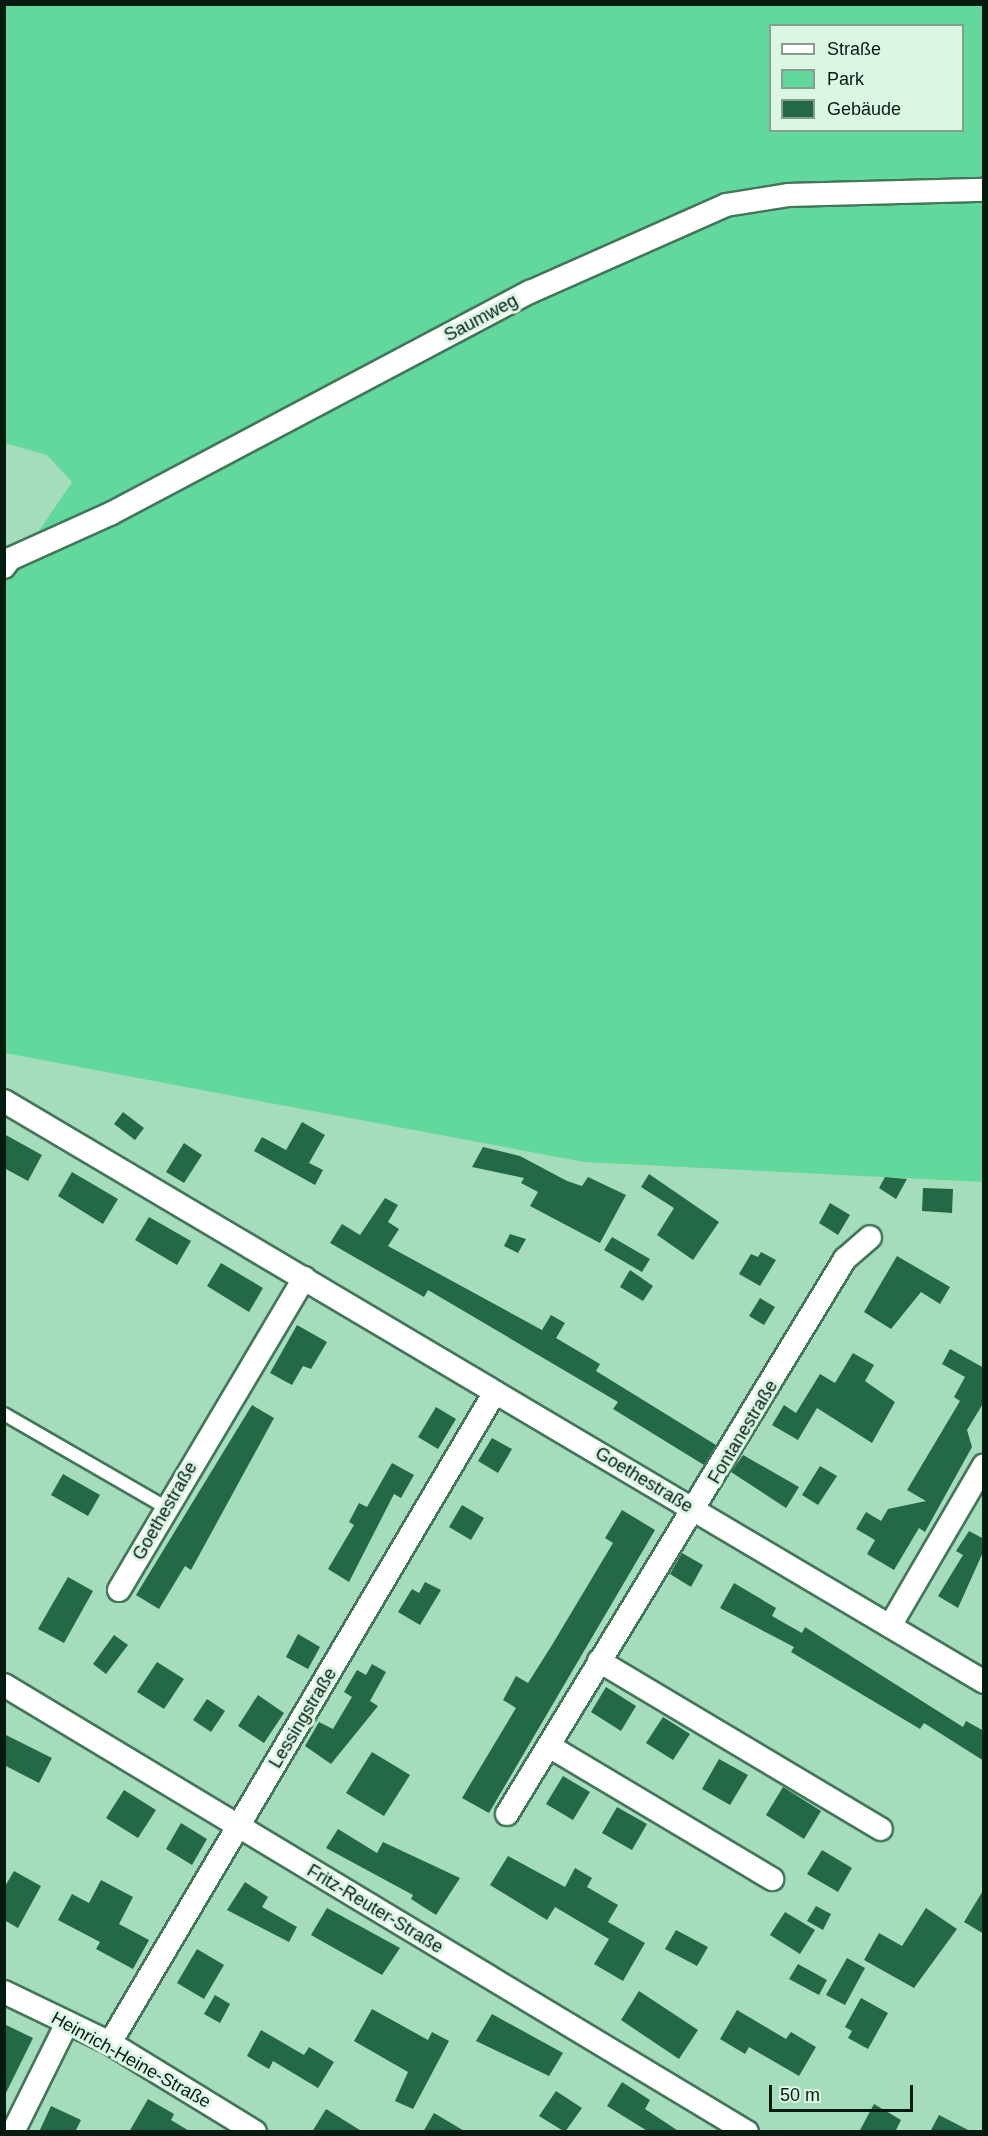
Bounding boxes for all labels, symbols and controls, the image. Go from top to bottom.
legend [769,24,964,132]
text: Straße [827,39,881,59]
text: Park [827,69,864,89]
text: Gebäude [827,99,901,119]
street label: Saumweg [441,290,521,346]
street label: Fontanestraße [704,1376,782,1488]
street label: Goethestraße [591,1442,697,1518]
street label: Goethestraße [128,1458,202,1564]
street label: Lessingstraße [265,1664,341,1772]
street label: Fritz-Reuter-Straße [303,1860,447,1958]
street label: Heinrich-Heine-Straße [47,2007,215,2113]
scale bar [772,2073,916,2111]
text: 50 m [780,2085,820,2105]

